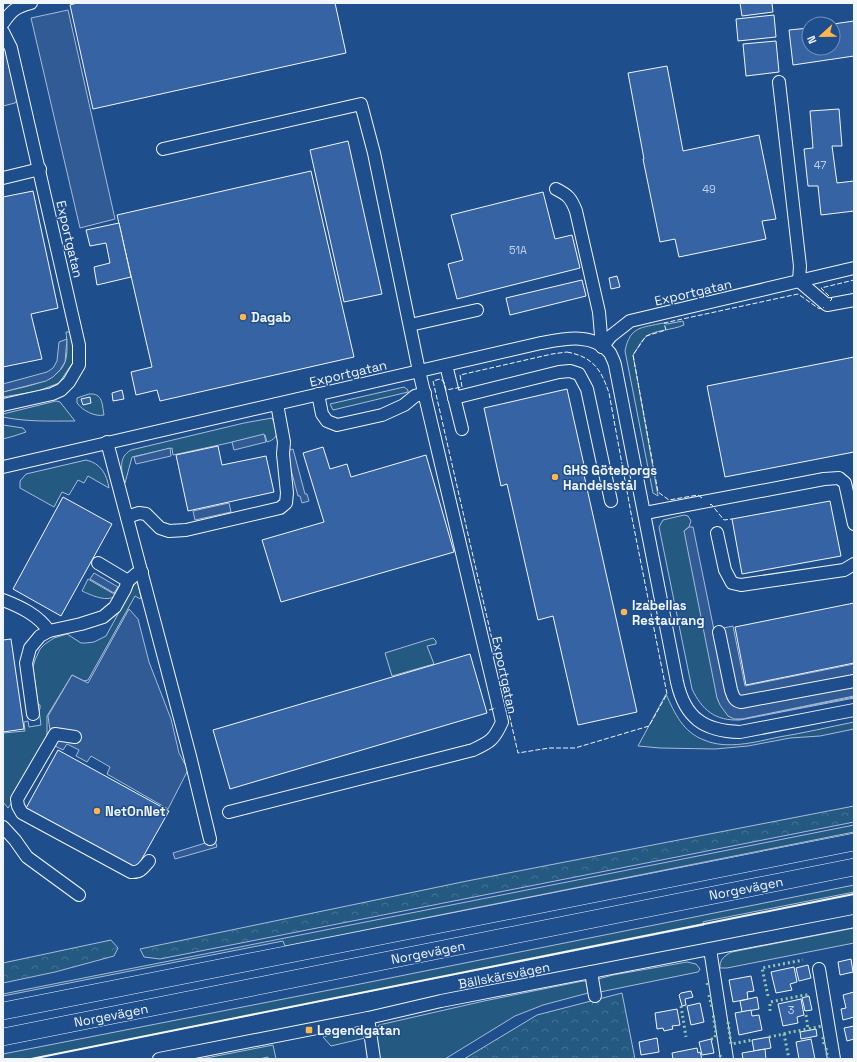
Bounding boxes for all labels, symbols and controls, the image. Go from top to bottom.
north arrow [801,16,841,56]
text: N [804,34,820,46]
house number: 47 [814,158,826,172]
house number: 49 [702,182,716,196]
street label: Exportgatan [52,199,87,279]
house number: 51A [509,243,527,257]
street label: Exportgatan [653,275,733,310]
place label: Dagab [251,309,291,326]
marker: Dagab [238,312,248,322]
street label: Exportgatan [308,356,388,391]
place label: GHS Göteborgs Handelsstål [563,462,657,494]
marker: GHS Göteborgs Handelsstål [550,472,560,482]
place label: Izabellas Restaurang [632,597,704,629]
marker: Izabellas Restaurang [619,607,629,617]
street label: Exportgatan [488,635,521,715]
place label: NetOnNet [105,803,166,820]
marker: NetOnNet [92,806,102,816]
street label: Norgevägen [708,873,785,904]
street label: Norgevägen [390,937,467,968]
street label: Bällskärsvägen [457,958,551,993]
street label: Norgevägen [73,1000,150,1031]
house number: 3 [788,1003,795,1017]
place label: Legendgatan [317,1022,400,1039]
marker: Legendgatan [304,1025,314,1035]

